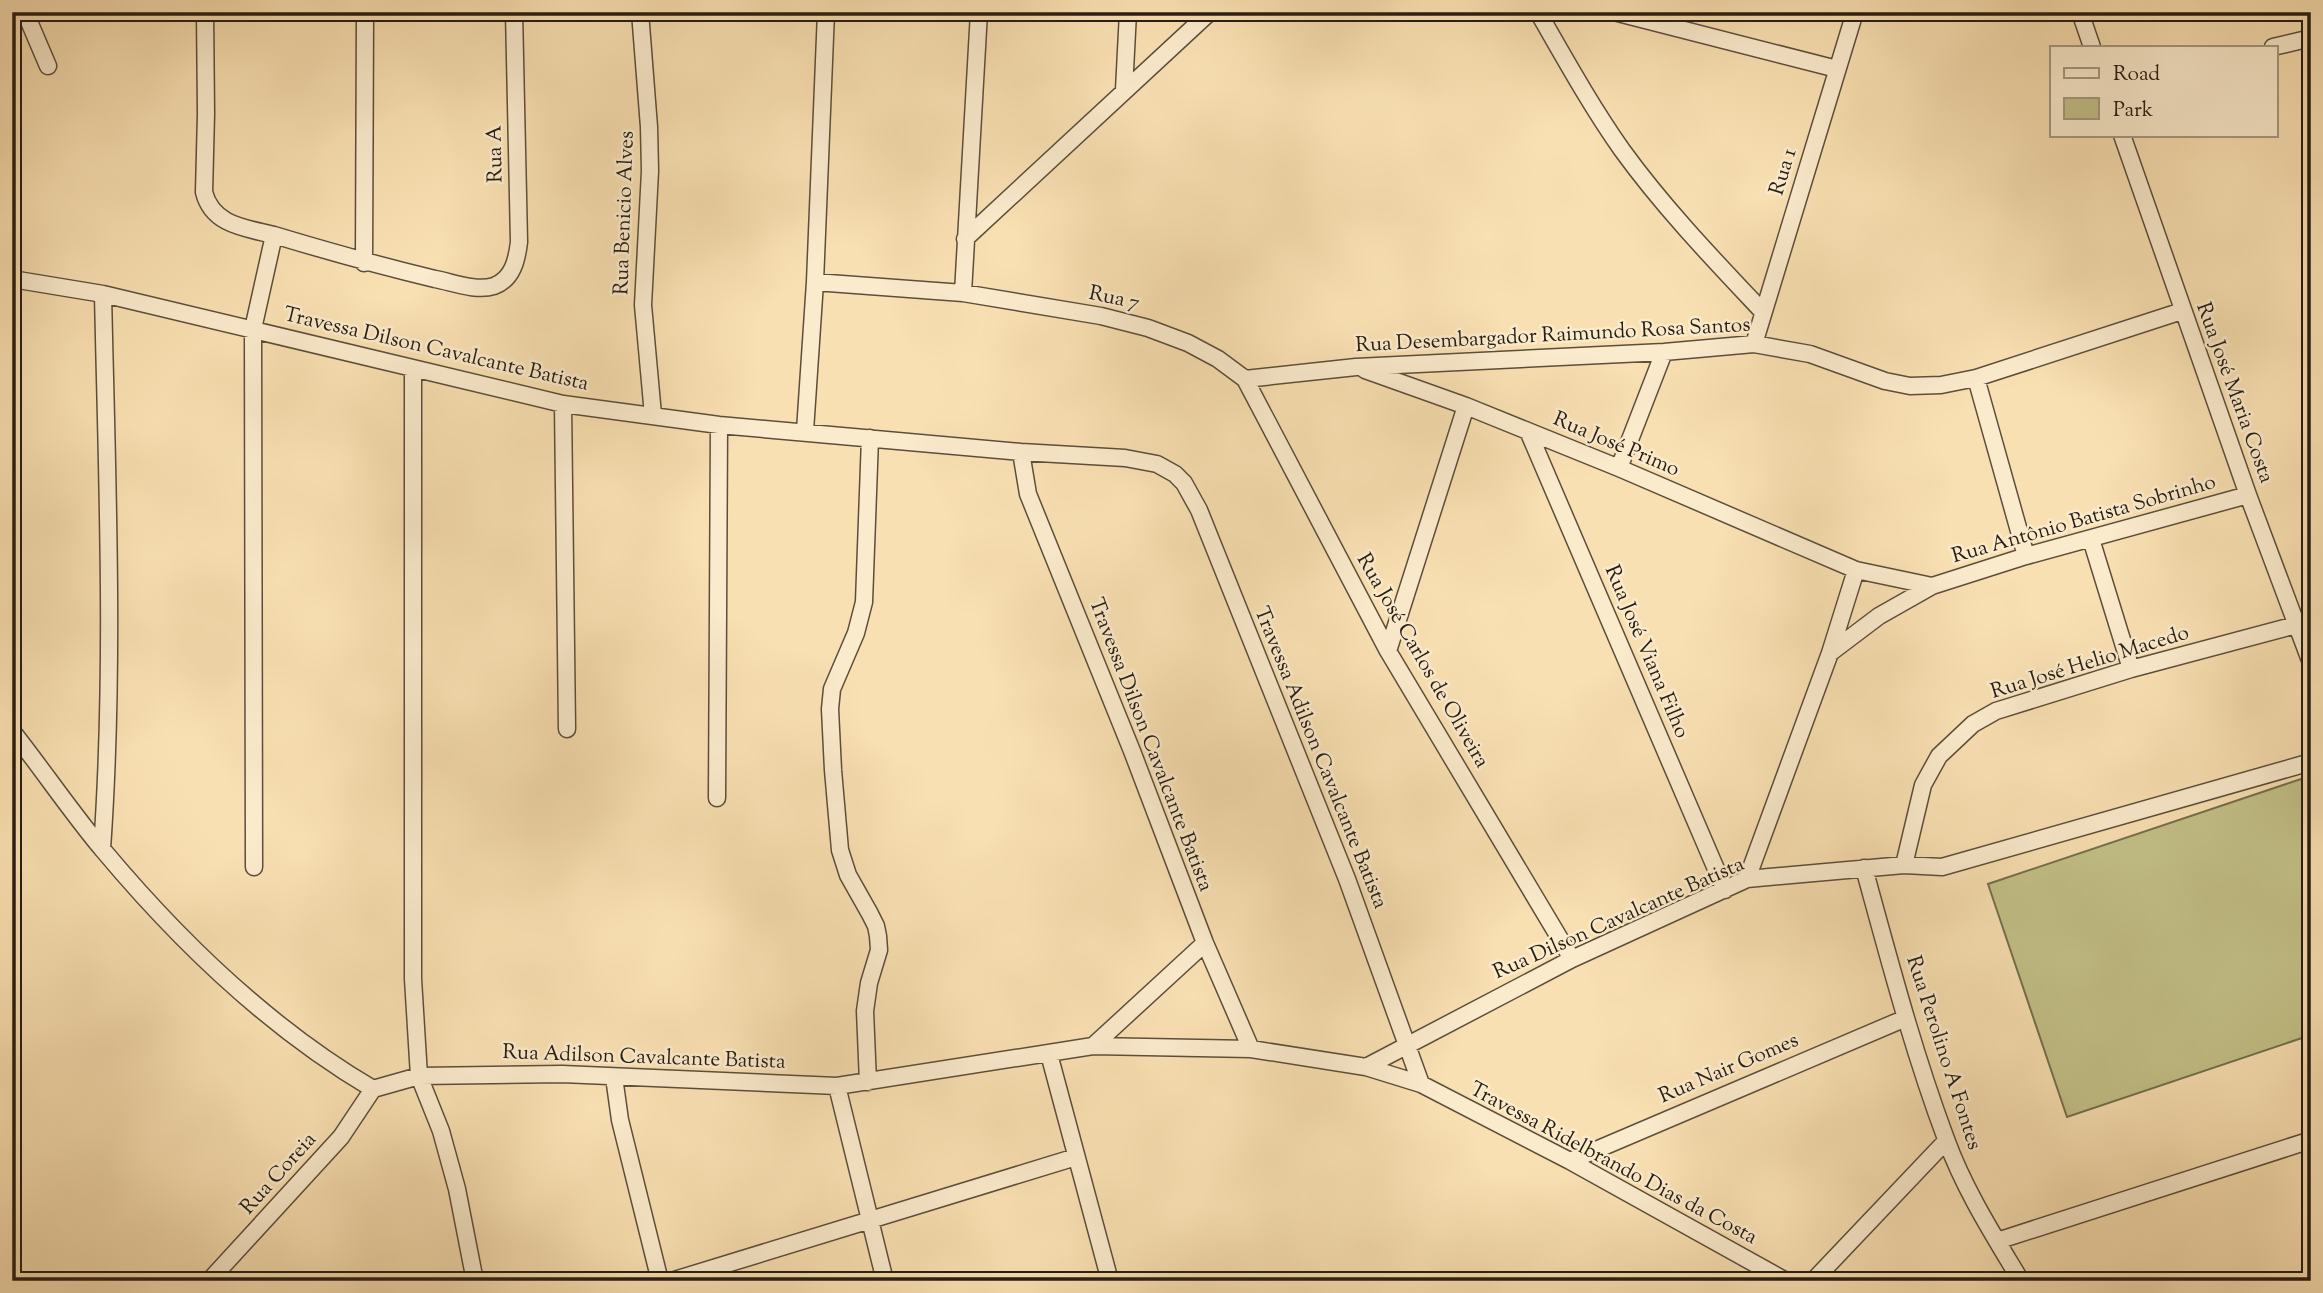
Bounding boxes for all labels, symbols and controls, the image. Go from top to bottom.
legend [2050,46,2278,136]
text: Road [2113,60,2160,90]
text: Park [2113,96,2154,126]
street label: Rua A [480,125,512,183]
street label: Rua Benicio Alves [607,130,643,296]
street label: Rua 1 [1763,145,1805,199]
street label: Rua 7 [1086,279,1143,319]
street label: Rua José Maria Costa [2187,298,2281,488]
street label: Travessa Dilson Cavalcante Batista [281,300,592,400]
street label: Rua Desembargador Raimundo Rosa Santos [1355,311,1751,361]
street label: Rua José Primo [1548,405,1684,485]
street label: Rua Antônio Batista Sobrinho [1948,468,2220,572]
street label: Rua José Carlos de Oliveira [1348,548,1496,774]
street label: Rua José Viana Filho [1596,561,1696,743]
street label: Travessa Dilson Cavalcante Batista [1080,594,1220,896]
street label: Travessa Adilson Cavalcante Batista [1246,602,1395,914]
street label: Rua José Helio Macedo [1987,619,2193,707]
street label: Rua Dilson Cavalcante Batista [1489,850,1750,988]
street label: Rua Perolino A Fontes [1897,952,1989,1154]
street label: Rua Nair Gomes [1655,1026,1803,1112]
street label: Rua Adilson Cavalcante Batista [502,1038,786,1078]
street label: Travessa Ridelbrando Dias da Costa [1464,1075,1763,1253]
street label: Rua Coreia [234,1126,324,1222]

